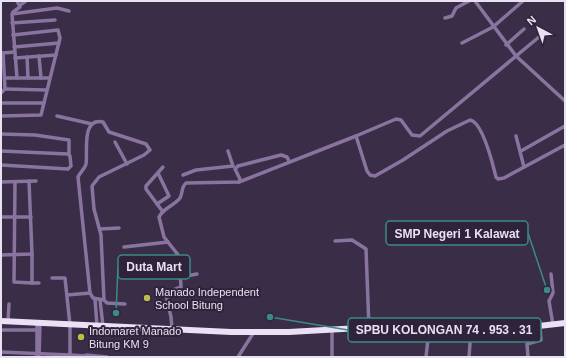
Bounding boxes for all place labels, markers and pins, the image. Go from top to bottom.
callout: SMP Negeri 1 Kalawat [386,221,528,245]
callout: Duta Mart [118,255,190,279]
place label: Manado Independent School Bitung [155,286,259,311]
marker: Manado Independent School Bitung [142,293,152,303]
callout: SPBU KOLONGAN 74 . 953 . 31 [348,318,541,342]
place label: Indomaret Manado Bitung KM 9 [89,325,181,350]
marker: Indomaret Manado Bitung KM 9 [76,332,86,342]

